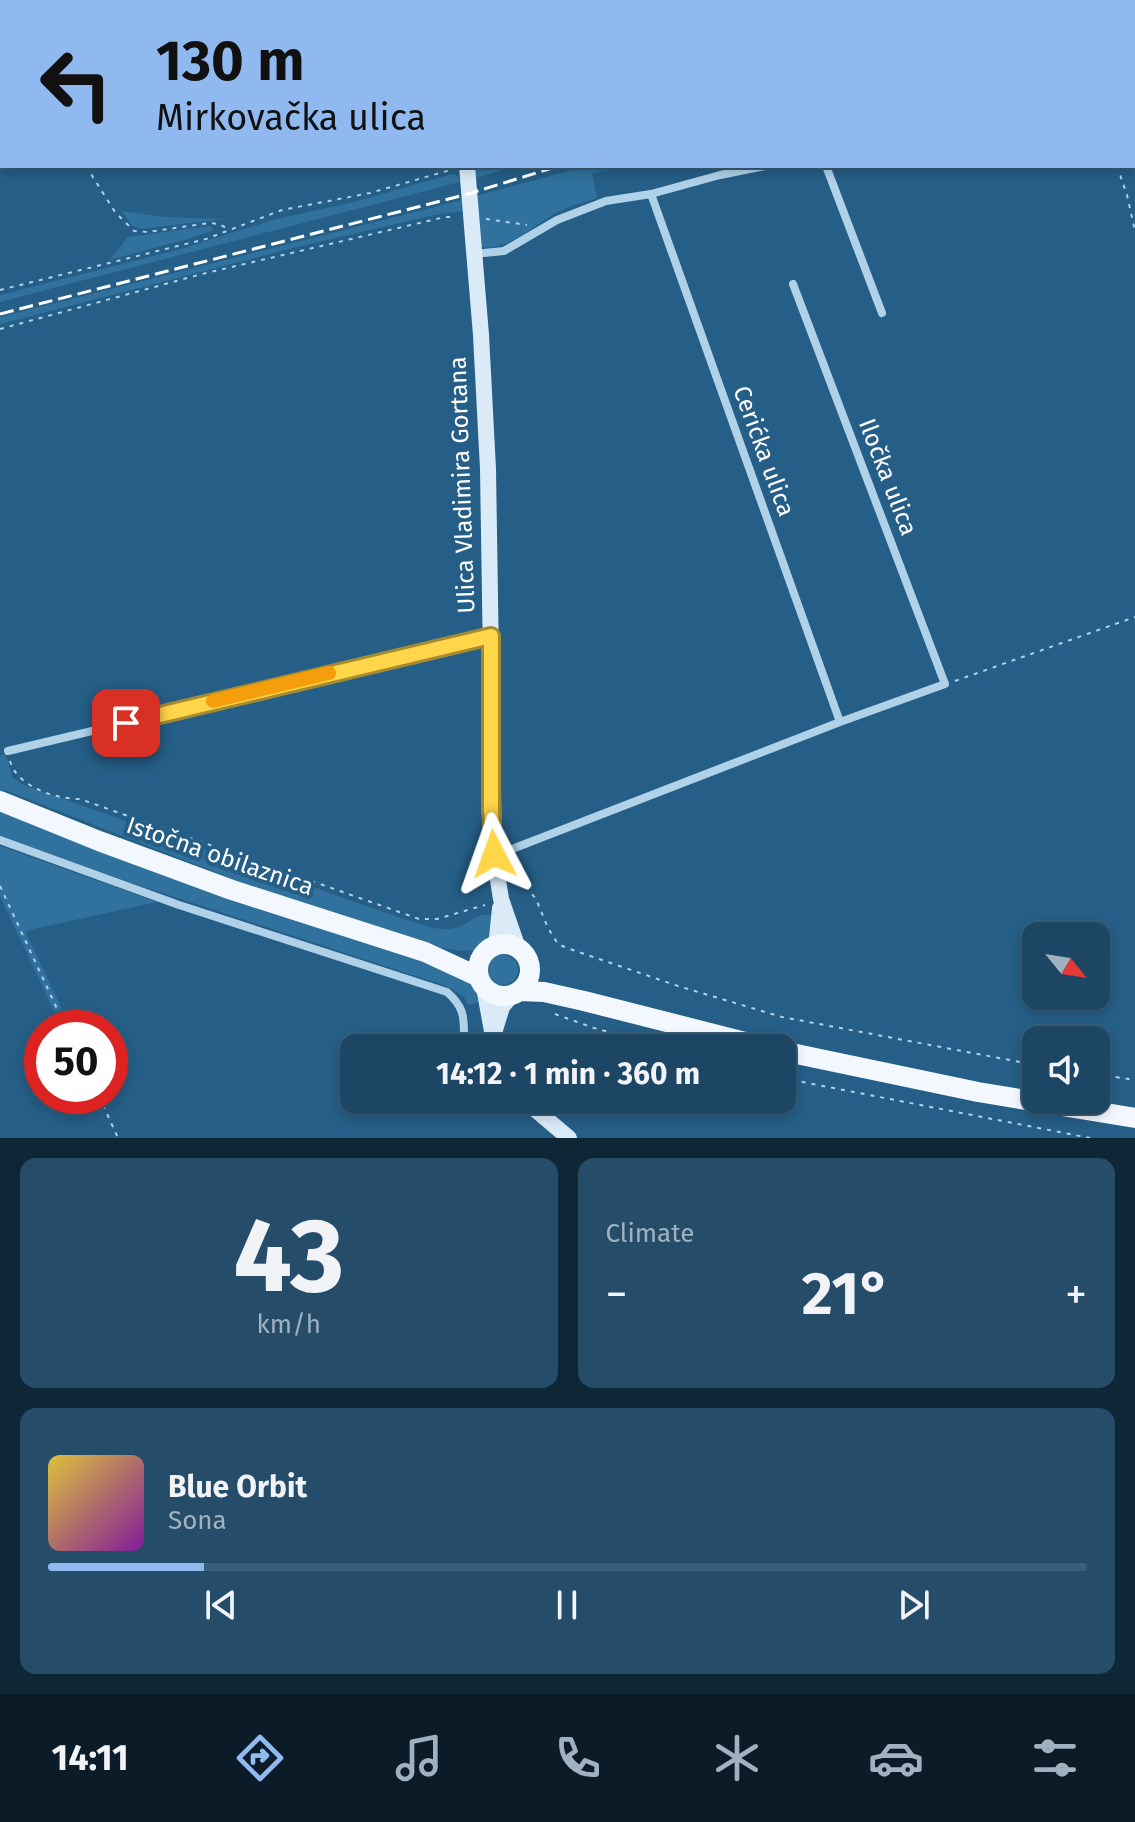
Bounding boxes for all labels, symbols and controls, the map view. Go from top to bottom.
text: 130 m [156,28,304,95]
icon: left [24,32,128,136]
text: Mirkovačka ulica [156,96,426,140]
street label: Ulica Vladimira Gortana [444,356,480,614]
street label: Cerićka ulica [727,382,801,520]
street label: Iločka ulica [853,415,923,539]
pin [92,689,160,757]
icon: arrive [104,701,148,745]
street label: Istočna obilaznica [123,811,317,901]
position arrow [452,812,536,896]
north arrow [1022,922,1110,1010]
map controls [1022,922,1110,1114]
speed limit sign: 50 [24,1010,128,1114]
button: sound [1022,1026,1110,1114]
text: 14:12 · 1 min · 360 m [436,1056,700,1092]
text: 43 [233,1194,344,1319]
text: Climate [606,1218,694,1249]
text: 21° [802,1258,891,1330]
text: − [606,1268,628,1321]
text: + [1065,1268,1087,1321]
text: km/h [257,1309,321,1340]
text: Blue Orbit [168,1469,307,1505]
text: Sona [168,1505,227,1536]
icon: previous [199,1583,243,1627]
icon: pause [545,1583,589,1627]
icon: next [892,1583,936,1627]
icon: directions [232,1730,288,1786]
icon: music [391,1730,447,1786]
icon: phone [550,1730,606,1786]
icon: climate [709,1730,765,1786]
icon: car [868,1730,924,1786]
icon: filters [1027,1730,1083,1786]
text: 14:11 [52,1736,129,1780]

